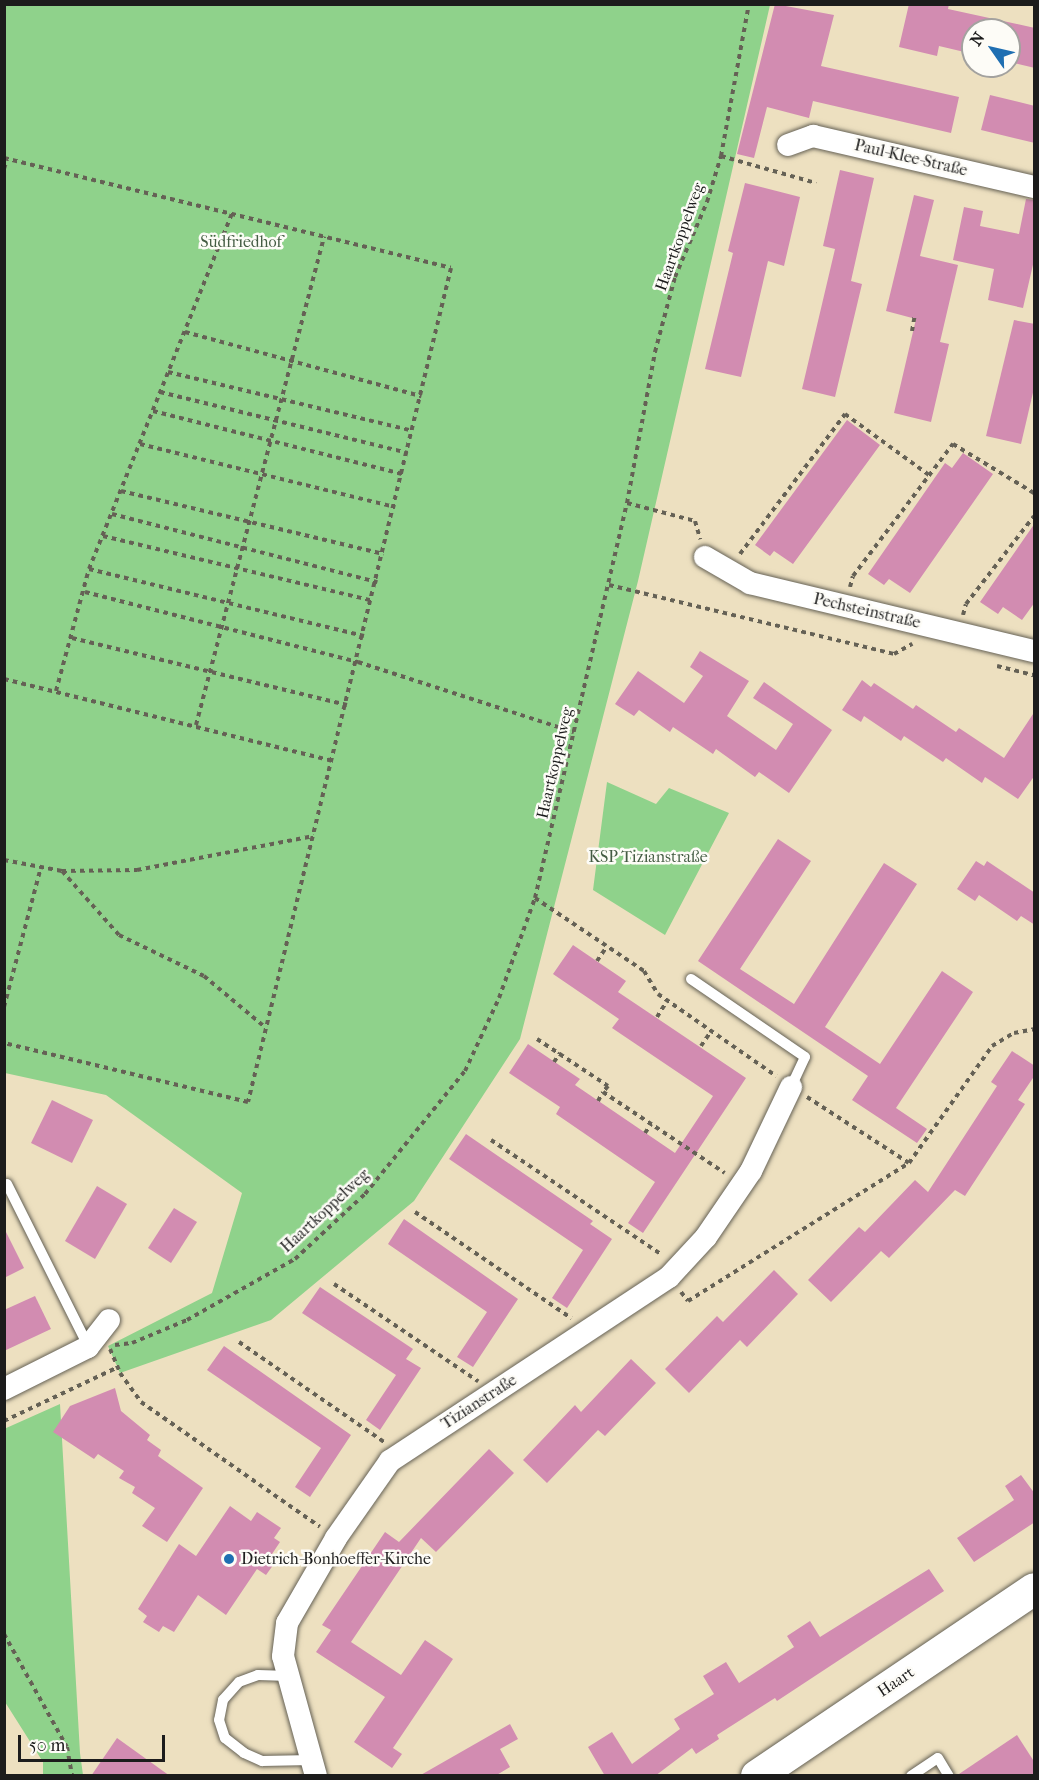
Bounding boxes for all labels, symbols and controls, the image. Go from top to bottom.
north arrow [961,18,1021,78]
text: N [966,28,989,49]
street label: Paul-Klee-Straße [853,136,969,180]
street label: Haartkoppelweg [652,180,708,294]
park label: Südfriedhof [200,232,282,252]
street label: Pechsteinstraße [812,589,922,633]
street label: Haartkoppelweg [533,705,577,821]
park label: KSP Tizianstraße [588,847,708,867]
street label: Haartkoppelweg [277,1165,373,1257]
street label: Tizianstraße [438,1370,520,1434]
place label: Dietrich-Bonhoeffer-Kirche [241,1549,431,1569]
marker: Dietrich-Bonhoeffer-Kirche [222,1552,236,1566]
street label: Haart [874,1663,918,1701]
scale bar [21,1723,168,1761]
text: 50 m [29,1735,65,1756]

